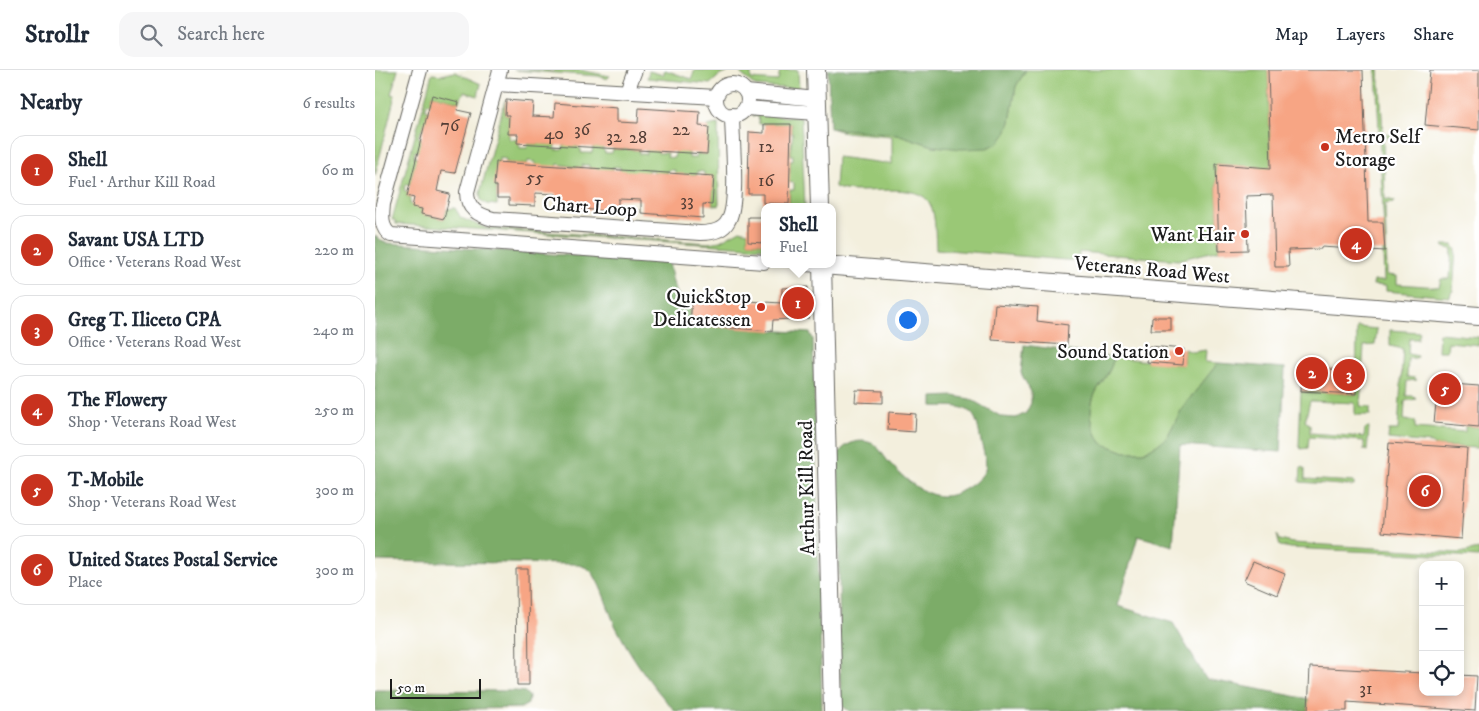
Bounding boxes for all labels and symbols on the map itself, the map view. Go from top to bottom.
house number: 76 [441,115,460,137]
house number: 36 [574,119,591,141]
house number: 22 [672,119,690,141]
house number: 40 [544,123,564,145]
place label: Metro Self Storage [1335,125,1424,173]
house number: 32 [606,126,622,148]
house number: 28 [629,127,647,149]
house number: 12 [758,136,774,158]
marker: Metro Self Storage [1319,141,1331,153]
house number: 55 [526,167,544,189]
house number: 16 [758,170,775,192]
house number: 33 [680,190,694,212]
street label: Chart Loop [542,192,638,223]
place label: Want Hair [1149,223,1236,248]
pin: 4 [1340,225,1372,263]
marker: Want Hair [1239,228,1251,240]
street label: Veterans Road West [1072,251,1231,290]
pin: 1 [782,284,814,322]
place label: QuickStop Delicatessen [653,285,752,333]
marker: QuickStop Delicatessen [755,301,767,313]
your location [895,307,921,333]
place label: Sound Station [1057,340,1170,365]
marker: Sound Station [1173,345,1185,357]
pin: 2 [1296,354,1328,392]
pin: 3 [1333,356,1365,394]
pin: 5 [1429,370,1461,408]
street label: Arthur Kill Road [794,420,821,556]
pin: 6 [1409,472,1441,510]
scale bar [390,676,481,699]
house number: 31 [1359,678,1373,700]

